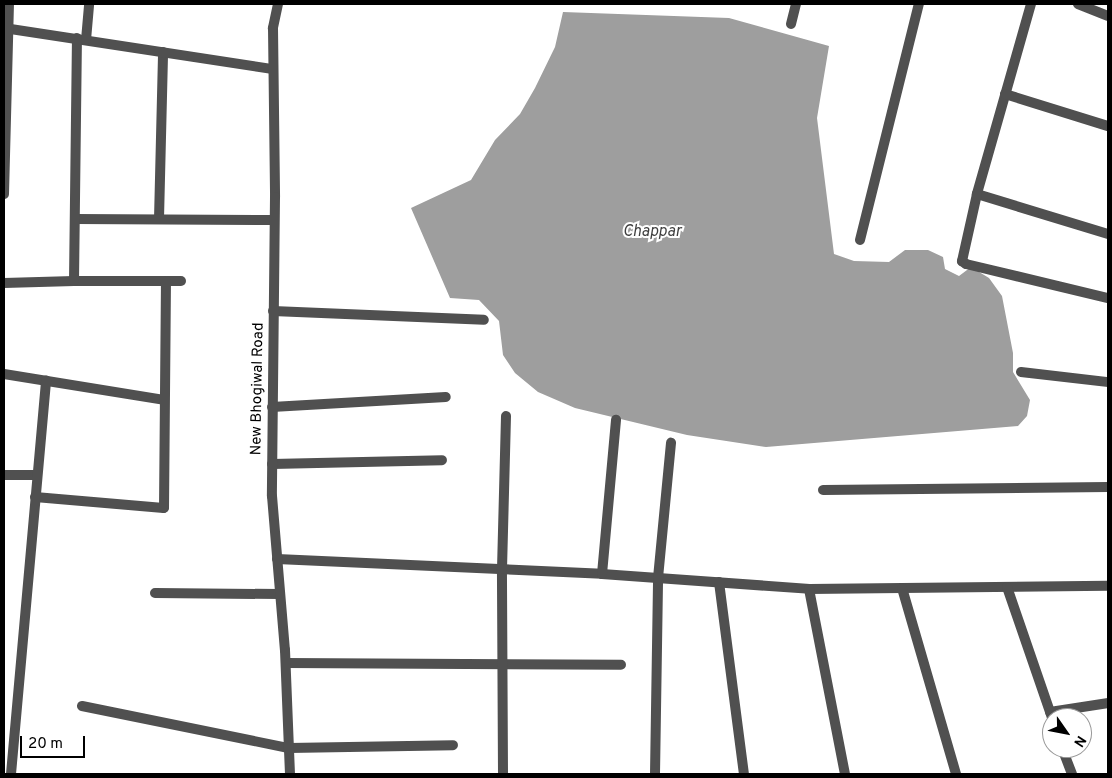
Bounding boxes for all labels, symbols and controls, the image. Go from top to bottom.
water label: Chappar [623,222,681,242]
street label: New Bhogiwal Road [248,322,268,456]
north arrow [1042,708,1092,758]
scale bar [22,726,88,758]
text: N [1069,732,1089,750]
text: 20 m [28,735,63,754]

